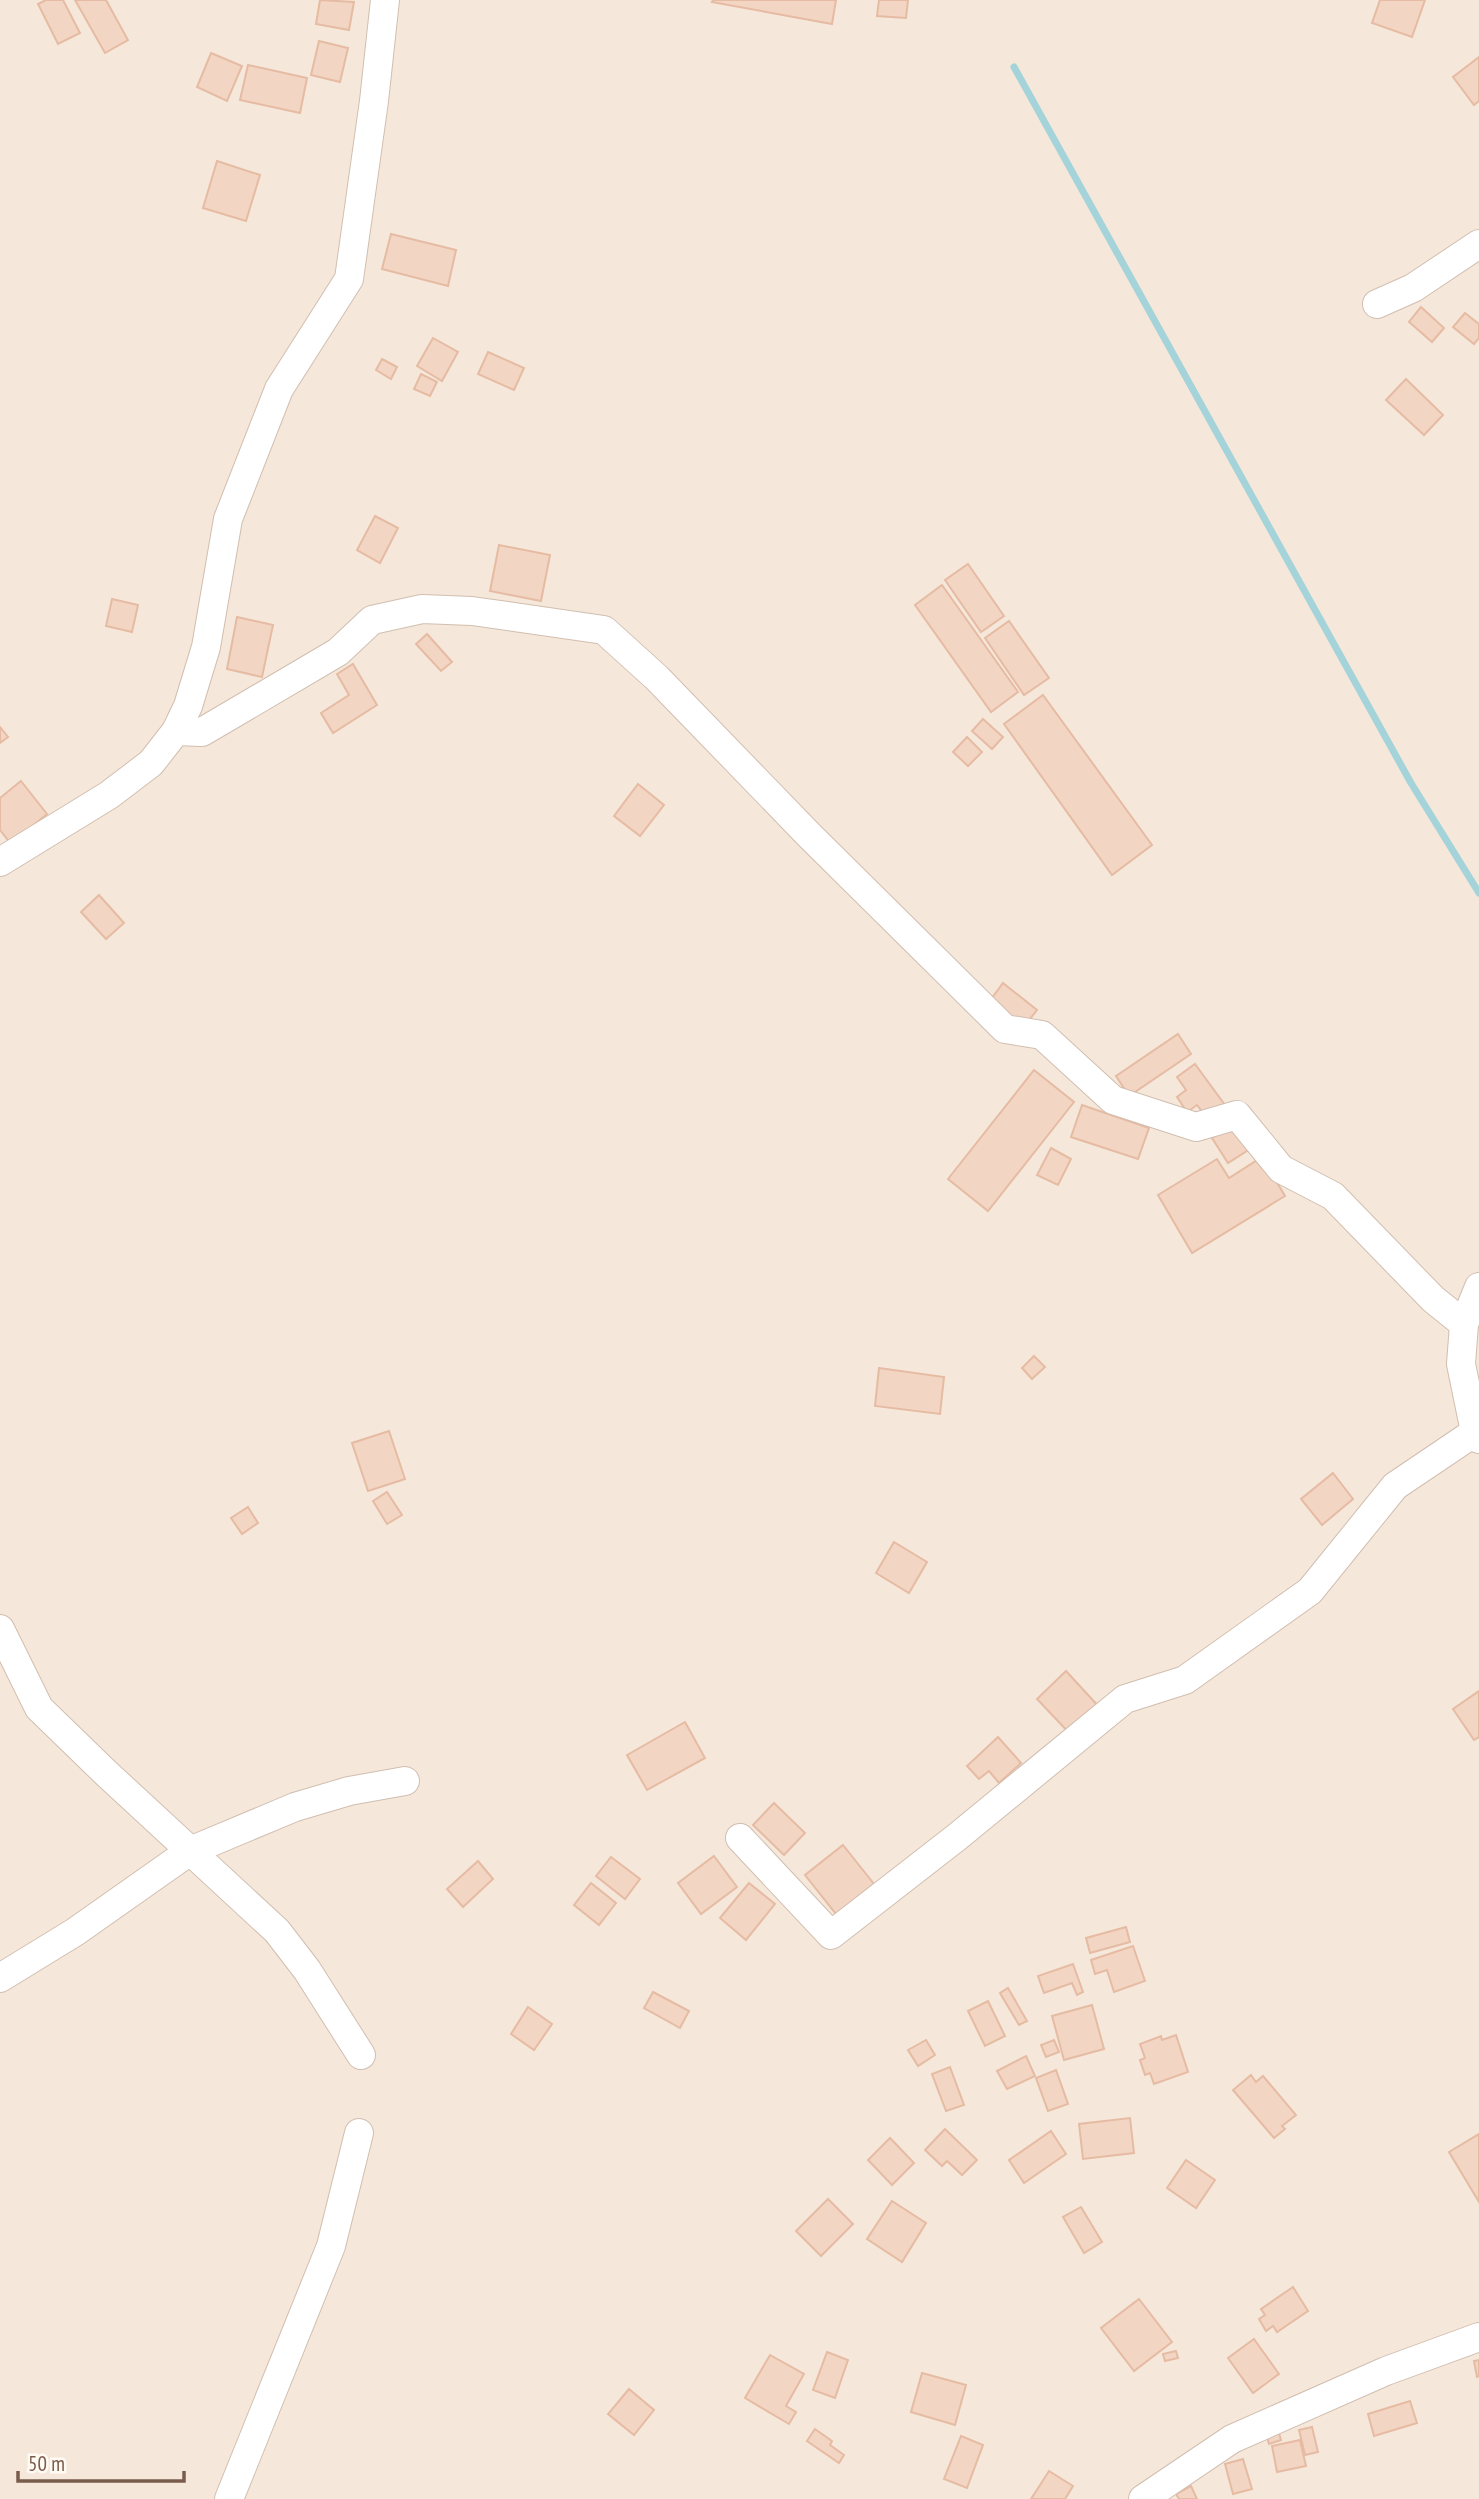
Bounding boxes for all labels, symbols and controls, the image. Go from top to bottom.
scale bar [18,2440,184,2484]
text: 50 m [28,2450,65,2477]

